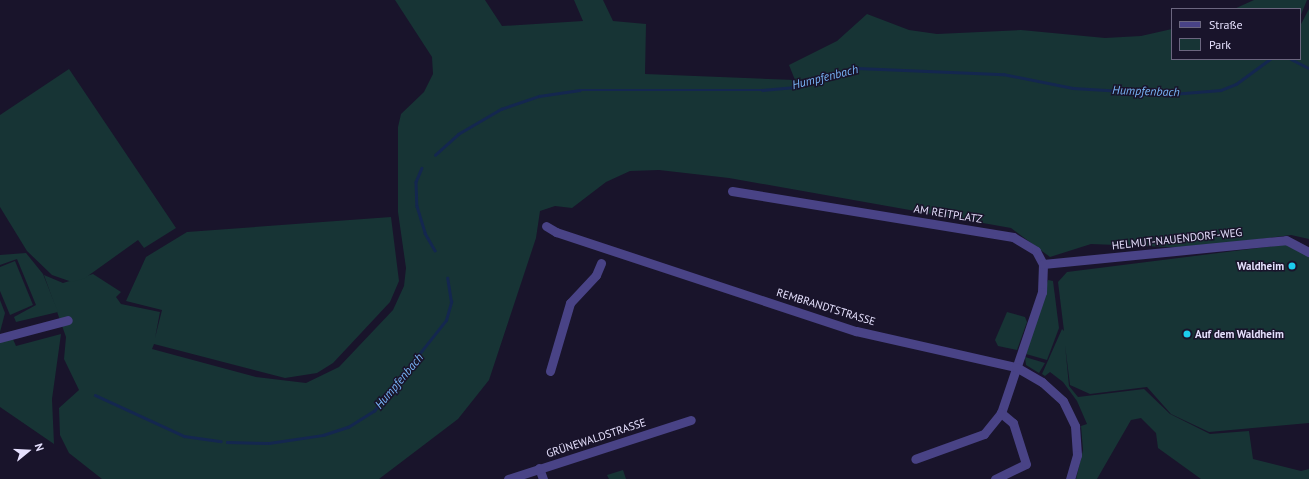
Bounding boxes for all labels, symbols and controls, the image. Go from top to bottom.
legend [1171,8,1301,60]
text: Straße [1209,17,1243,32]
text: Park [1209,37,1231,52]
water label: Humpfenbach [790,62,860,92]
water label: Humpfenbach [1112,83,1180,99]
street label: AM REITPLATZ [913,202,983,226]
street label: HELMUT-NAUENDORF-WEG [1111,226,1243,252]
place label: Waldheim [1237,259,1284,273]
marker: Waldheim [1287,261,1297,271]
street label: REMBRANDTSTRASSE [775,286,877,328]
place label: Auf dem Waldheim [1195,327,1284,341]
marker: Auf dem Waldheim [1182,329,1192,339]
water label: Humpfenbach [372,350,426,412]
street label: GRÜNEWALDSTRASSE [544,416,648,460]
north arrow [8,431,48,471]
text: N [32,442,47,453]

